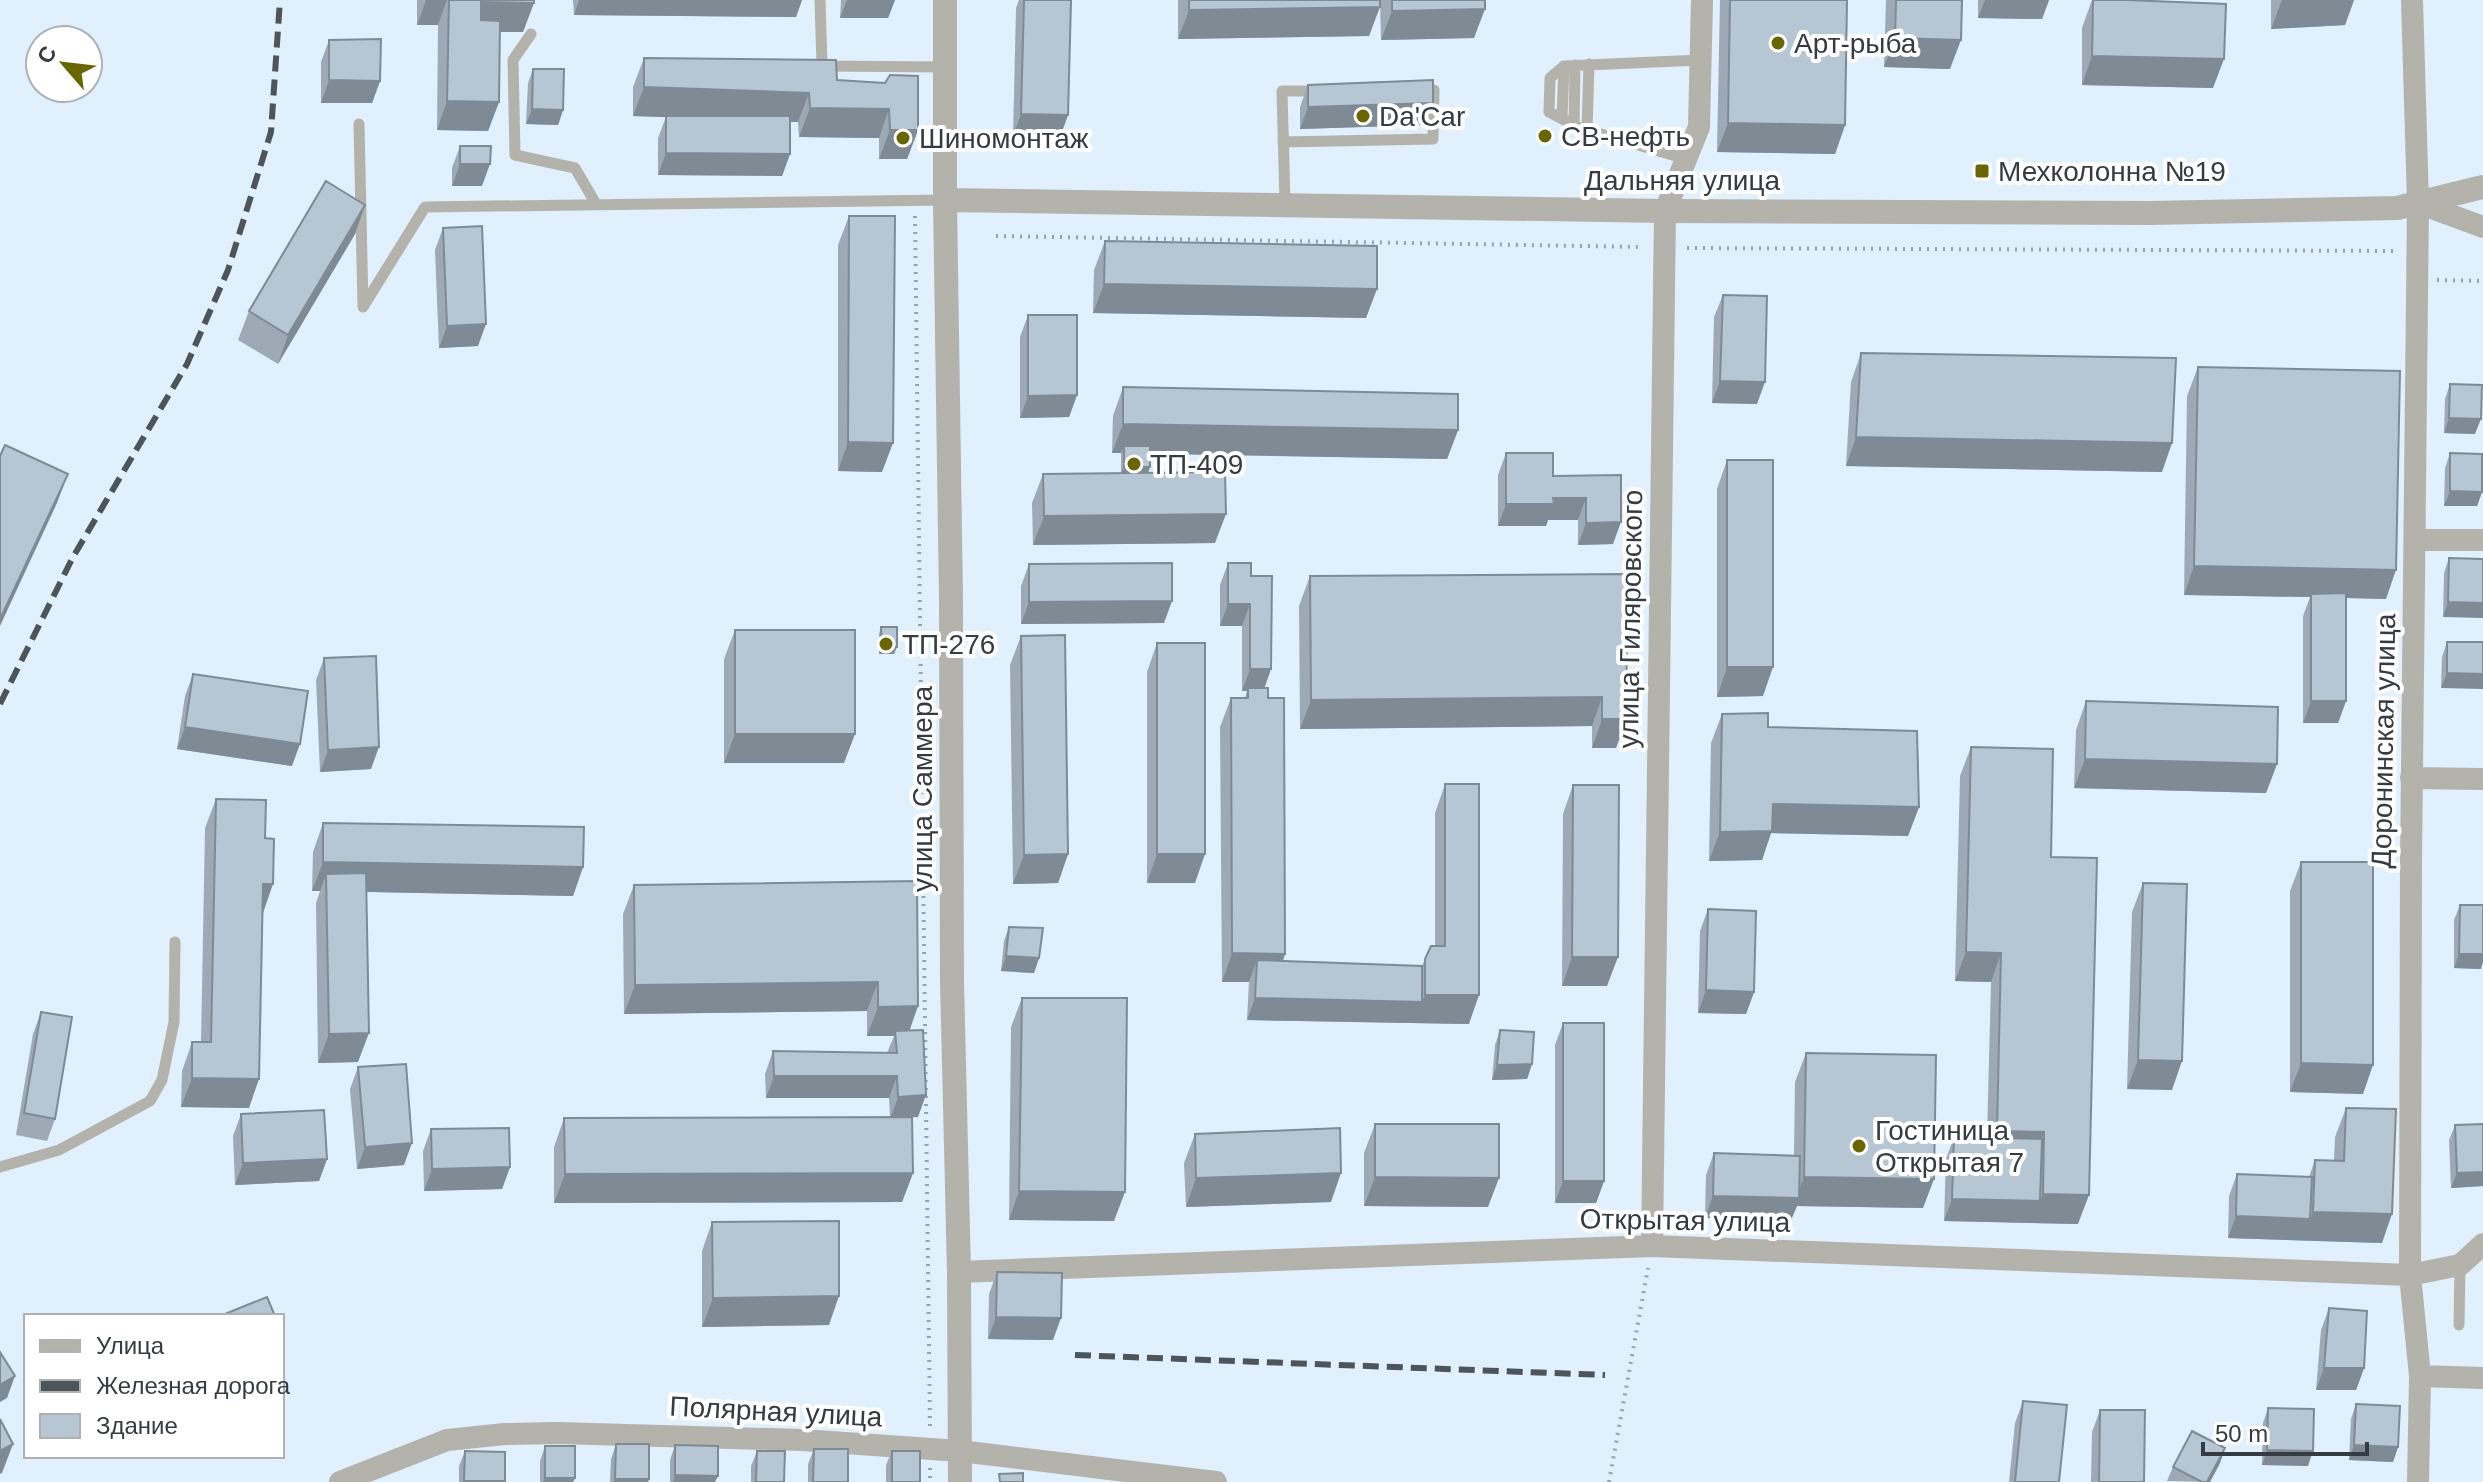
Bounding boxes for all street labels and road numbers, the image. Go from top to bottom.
street label: Дальняя улица [1584,165,1780,196]
street label: улица Гиляровского [1613,490,1648,749]
street label: Доронинская улица [2366,613,2401,869]
street label: улица Саммера [907,686,938,892]
street label: Открытая улица [1579,1203,1791,1238]
street label: Полярная улица [669,1390,884,1433]

